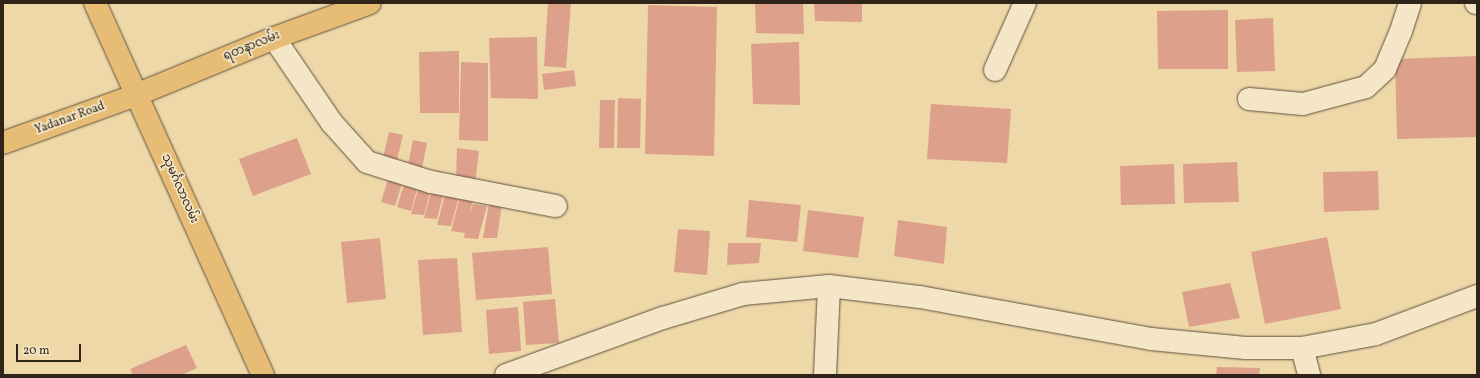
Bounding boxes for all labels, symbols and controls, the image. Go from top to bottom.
street label: ရတနာလမ်း [222,29,282,65]
street label: Yadanar Road [33,100,107,138]
street label: သုမင်္ဂလာလမ်း [157,152,201,226]
scale bar [18,336,83,362]
text: 20 m [23,343,50,359]

